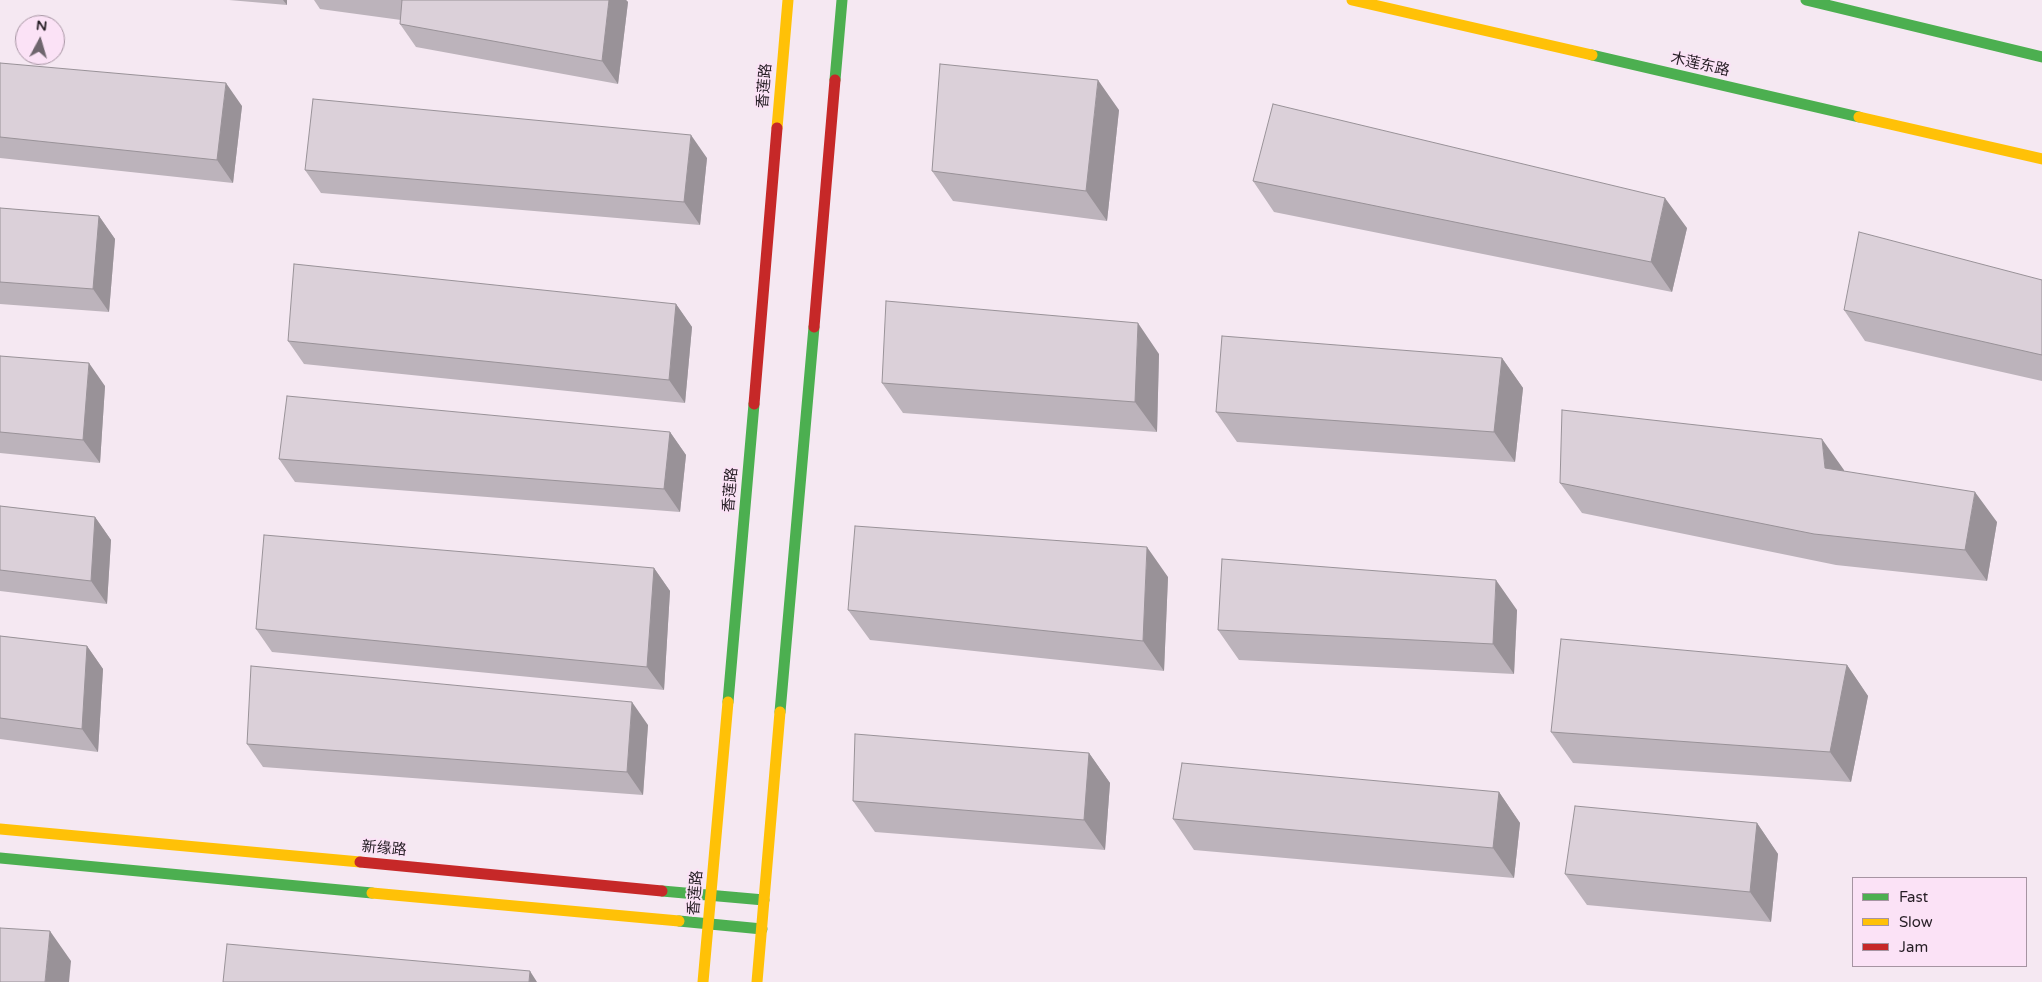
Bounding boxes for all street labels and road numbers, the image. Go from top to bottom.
street label: 木莲东路 [1669,49,1731,81]
street label: 香莲路 [754,63,776,109]
street label: 香莲路 [720,467,742,513]
street label: 新缘路 [361,838,407,860]
street label: 香莲路 [685,870,707,916]

